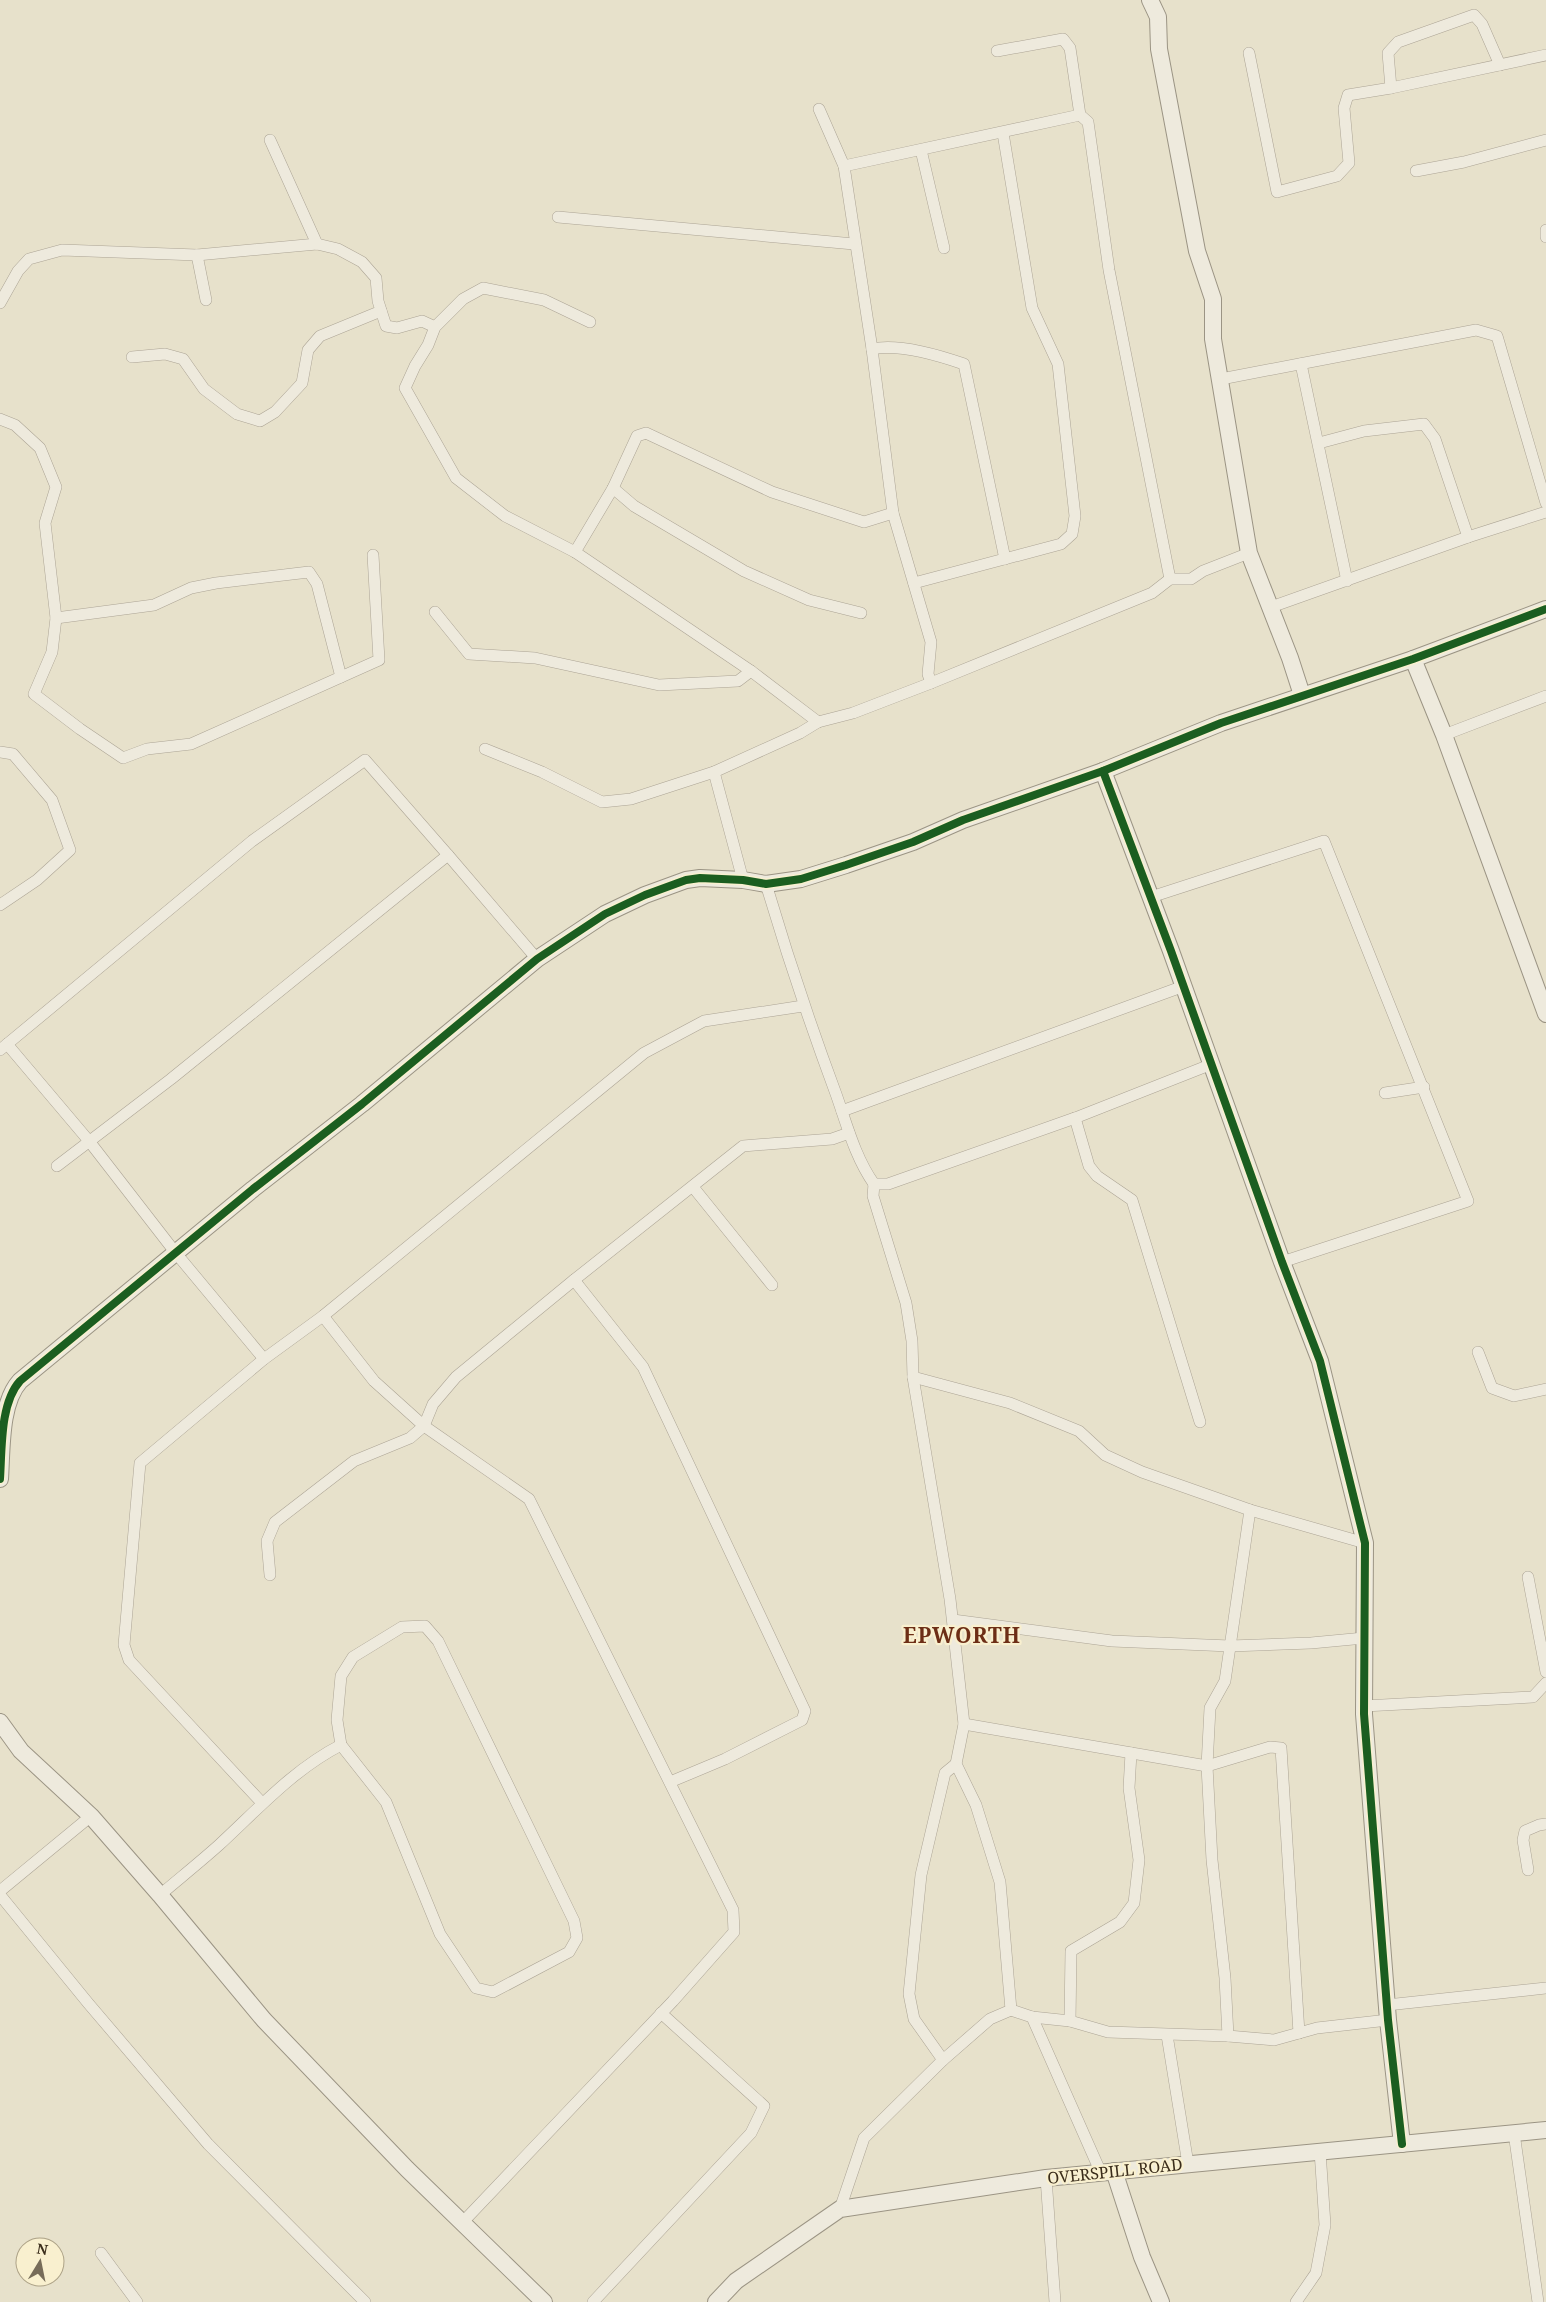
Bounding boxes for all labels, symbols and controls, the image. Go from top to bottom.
district label: EPWORTH [903,1621,1021,1649]
street label: OVERSPILL ROAD [1046,2153,1184,2189]
north arrow [15,2237,65,2287]
text: N [35,2238,49,2259]

